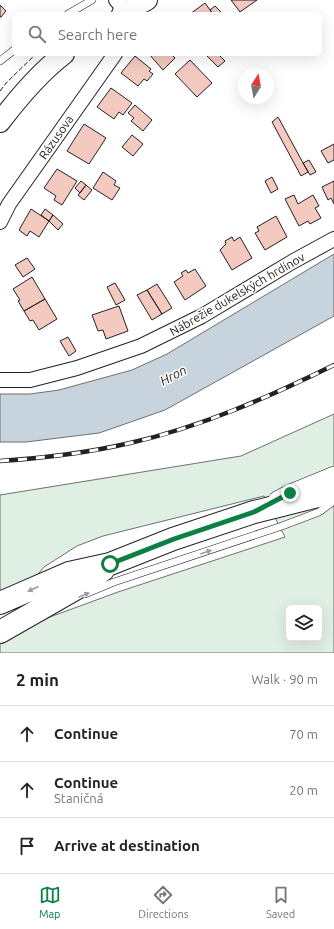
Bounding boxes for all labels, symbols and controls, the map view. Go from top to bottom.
search box [12,12,322,56]
icon: search [26,23,48,45]
text: Search here [58,26,137,43]
north arrow [238,68,274,104]
street label: Rázusova [36,113,76,161]
street label: Nábrežie dukelských hrdinov [167,250,307,338]
water label: Hron [157,362,189,388]
route end [281,484,299,502]
one-way arrow [201,549,213,555]
route start [101,555,119,573]
one-way arrow [28,586,39,592]
one-way arrow [78,591,90,597]
map controls [286,605,322,641]
button: layers [286,605,322,641]
text: 2 min [16,670,59,689]
text: Walk · 90 m [252,672,318,686]
icon: ahead [16,723,38,745]
text: Continue [54,725,118,742]
text: 70 m [289,727,318,741]
text: Continue [54,774,118,791]
icon: ahead [16,779,38,801]
text: 20 m [289,783,318,797]
text: Staničná [54,791,103,805]
icon: arrive [16,835,38,857]
text: Arrive at destination [54,837,200,854]
tab: Map [39,884,61,920]
tab: Directions [138,884,188,920]
tab: Saved [266,884,295,920]

